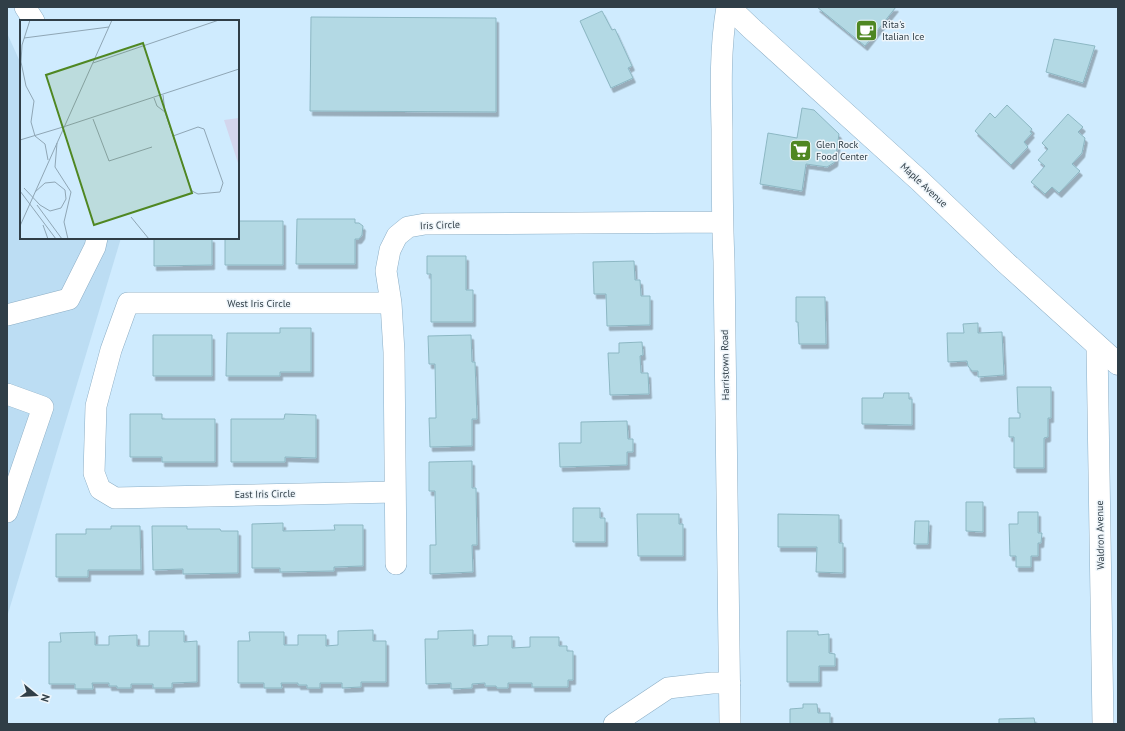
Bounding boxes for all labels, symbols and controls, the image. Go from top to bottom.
cafe icon: Rita's Italian Ice [854,17,880,43]
place label: Rita's Italian Ice [882,18,924,43]
inset map [20,20,239,239]
supermarket icon: Glen Rock Food Center [788,137,814,163]
place label: Glen Rock Food Center [816,138,868,163]
street label: Maple Avenue [898,160,950,210]
street label: Iris Circle [420,218,460,232]
street label: West Iris Circle [227,297,291,310]
street label: Harristown Road [718,330,732,400]
street label: East Iris Circle [235,487,295,501]
street label: Waldron Avenue [1093,500,1107,570]
north arrow [16,675,56,715]
text: N [38,692,53,704]

